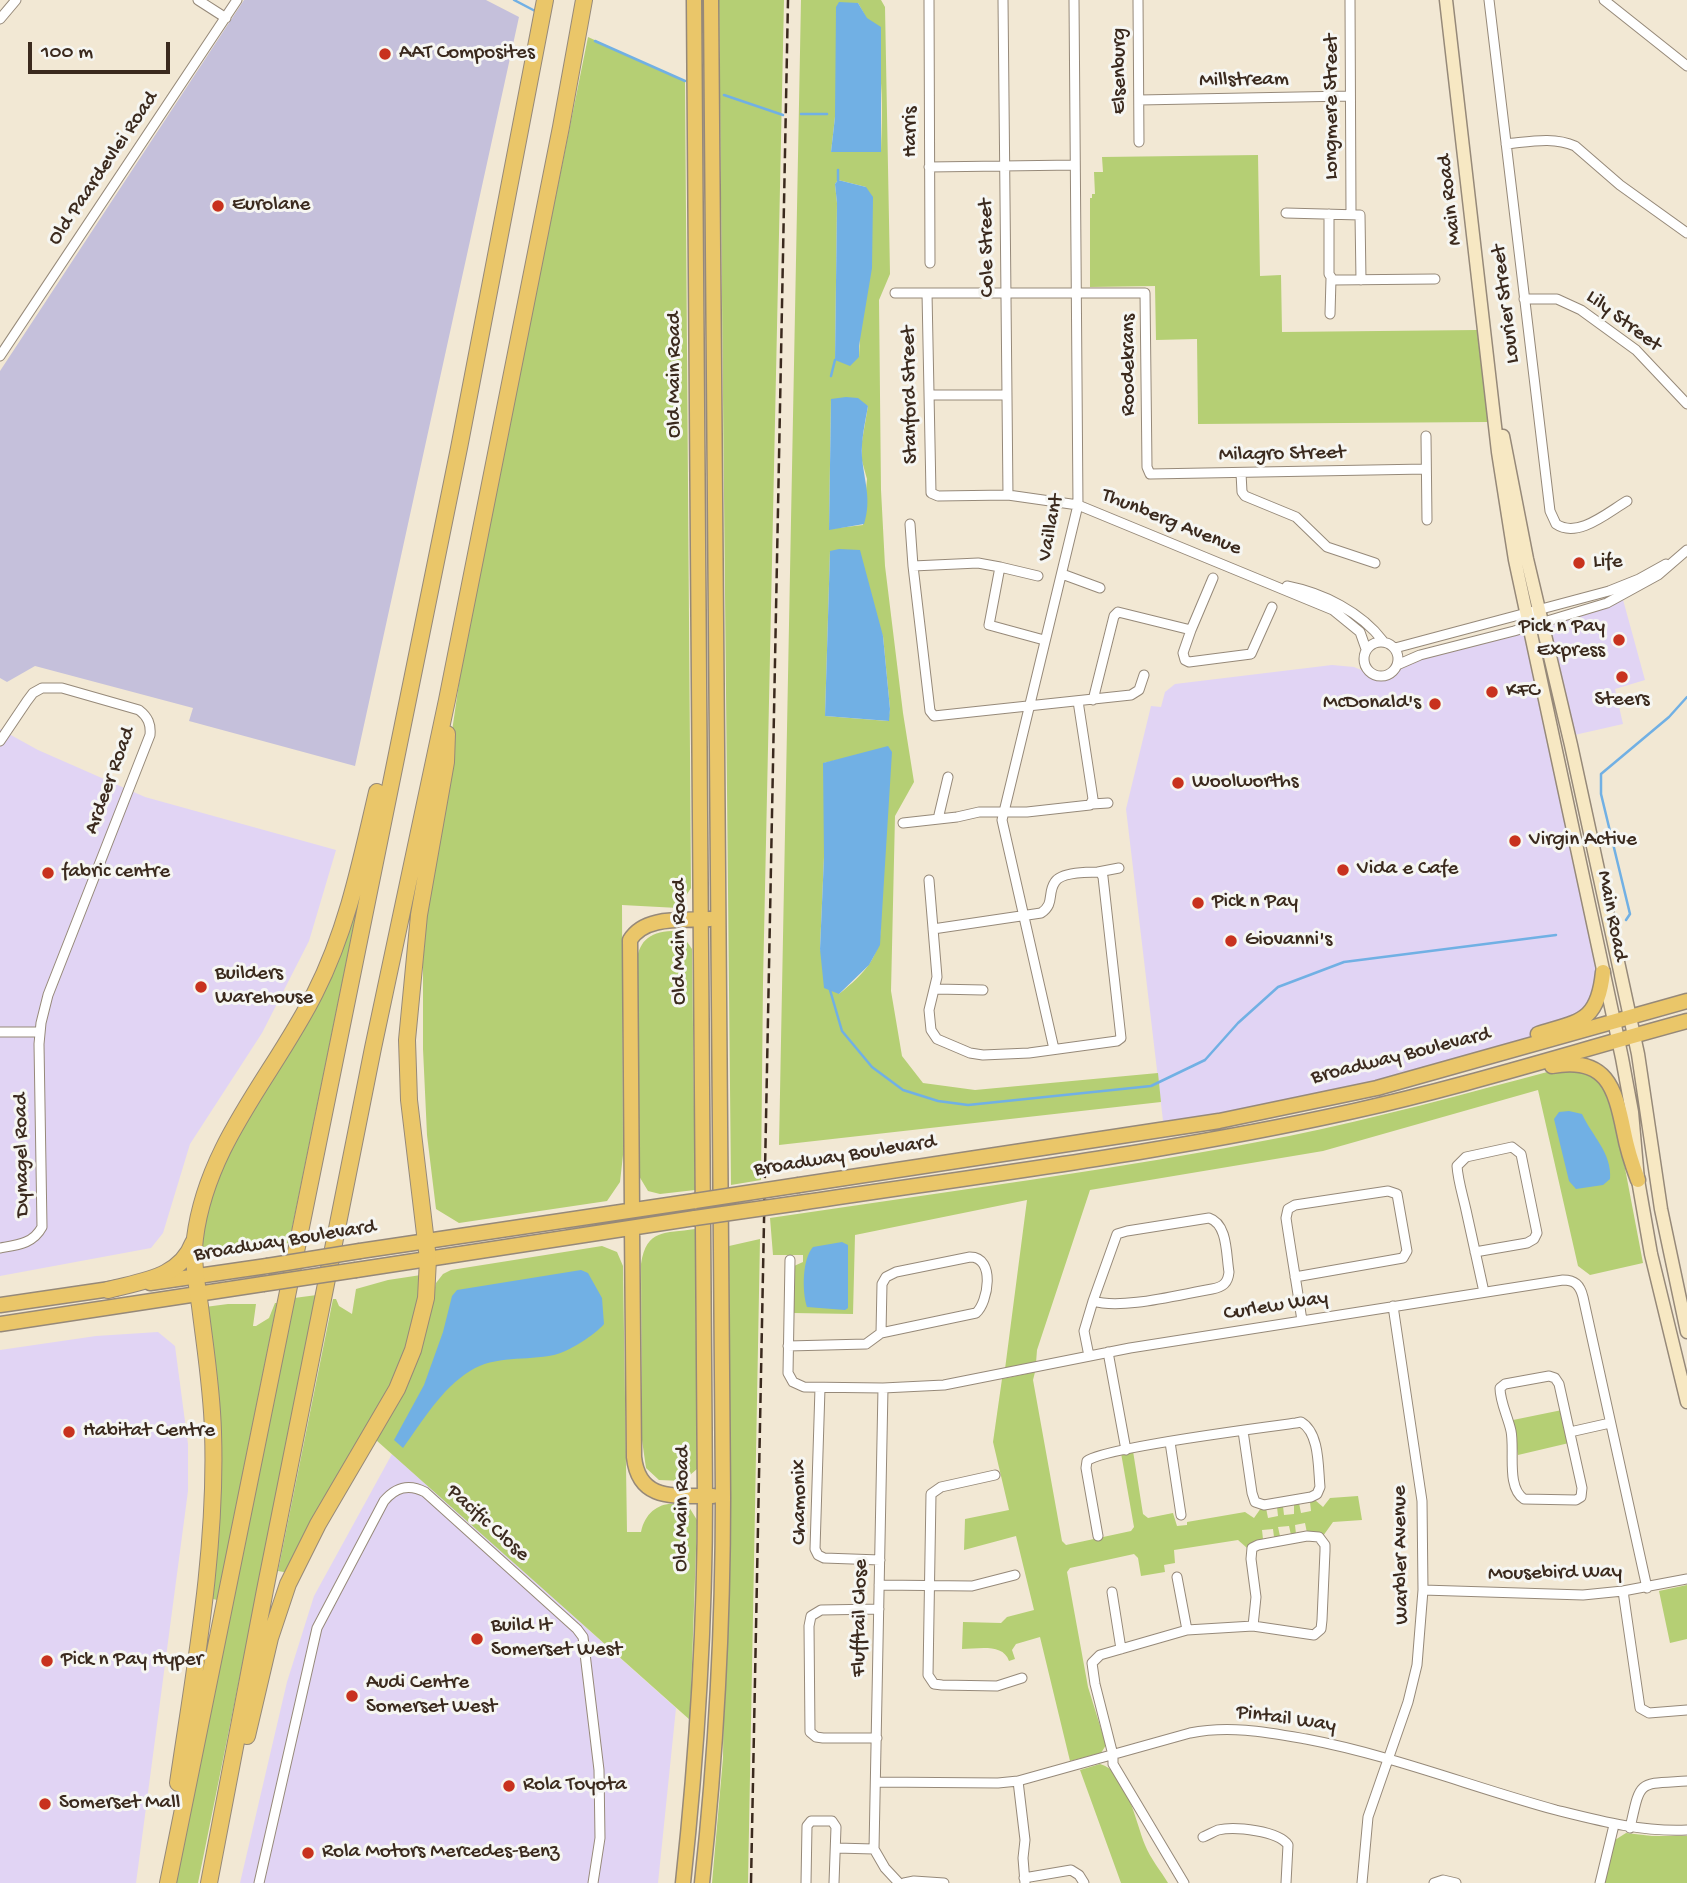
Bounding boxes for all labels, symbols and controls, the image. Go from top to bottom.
scale bar [32,28,173,72]
street label: Elsenburg [1108,28,1134,114]
street label: Longmere Street [1320,34,1346,180]
text: 100 m [41,41,93,66]
place label: AAT Composites [399,41,535,67]
marker: AAT Composites [377,46,393,62]
street label: Millstream [1199,68,1289,94]
street label: Old Paardevlei Road [43,87,165,251]
street label: Harris [899,107,925,157]
street label: Main Road [1433,153,1469,247]
place label: Eurolane [232,193,310,219]
marker: Eurolane [210,198,226,214]
street label: Cole Street [975,198,1001,298]
street label: Lourier Street [1487,243,1527,365]
street label: Lily Street [1580,285,1666,359]
street label: Old Main Road [663,312,689,438]
street label: Roodekrans [1117,314,1143,416]
street label: Stanford Street [897,326,925,464]
street label: Milagro Street [1218,441,1346,469]
street label: Thunberg Avenue [1097,483,1245,563]
street label: Vaillant [1033,493,1071,563]
place label: Life [1593,550,1623,576]
marker: Life [1571,555,1587,571]
place label: Pick n Pay Express [1519,615,1605,665]
marker: Pick n Pay Express [1611,632,1627,648]
marker: Steers [1614,669,1630,685]
place label: KFC [1506,679,1540,705]
marker: KFC [1484,684,1500,700]
place label: Steers [1594,688,1650,714]
place label: McDonald's [1323,691,1421,717]
marker: McDonald's [1427,696,1443,712]
street label: Ardeer Road [80,724,142,838]
place label: Woolworths [1192,770,1298,796]
marker: Woolworths [1170,775,1186,791]
place label: Virgin Active [1529,828,1637,854]
marker: Virgin Active [1507,833,1523,849]
place label: Vida e Cafe [1357,857,1458,883]
place label: fabric centre [62,860,170,886]
marker: Vida e Cafe [1335,862,1351,878]
marker: fabric centre [40,865,56,881]
street label: Main Road [1590,869,1632,963]
street label: Old Main Road [668,879,694,1005]
place label: Pick n Pay [1212,890,1298,916]
marker: Pick n Pay [1190,895,1206,911]
place label: Giovanni's [1245,928,1332,954]
marker: Giovanni's [1223,933,1239,949]
place label: Builders Warehouse [215,962,313,1012]
marker: Builders Warehouse [193,979,209,995]
street label: Broadway Boulevard [1309,1023,1493,1091]
street label: Dynagel Road [9,1093,37,1217]
street label: Broadway Boulevard [752,1130,938,1184]
street label: Broadway Boulevard [192,1215,378,1269]
street label: Curlew Way [1222,1286,1330,1328]
place label: Habitat Centre [83,1419,215,1445]
marker: Habitat Centre [61,1424,77,1440]
street label: Old Main Road [669,1446,697,1572]
street label: Chamonix [788,1459,814,1545]
street label: Pacific Close [440,1480,534,1568]
street label: Warbler Avenue [1388,1485,1416,1625]
street label: Flufftail Close [847,1559,875,1677]
street label: Mousebird Way [1488,1560,1622,1588]
place label: Build It Somerset West [491,1614,622,1664]
marker: Build It Somerset West [469,1631,485,1647]
place label: Pick n Pay Hyper [61,1648,203,1674]
marker: Pick n Pay Hyper [39,1653,55,1669]
place label: Audi Centre Somerset West [366,1671,497,1721]
marker: Audi Centre Somerset West [344,1688,360,1704]
street label: Pintail Way [1235,1701,1337,1739]
place label: Rola Toyota [523,1773,627,1799]
marker: Rola Toyota [501,1778,517,1794]
place label: Somerset Mall [59,1791,180,1817]
marker: Somerset Mall [37,1796,53,1812]
place label: Rola Motors Mercedes-Benz [322,1840,559,1866]
marker: Rola Motors Mercedes-Benz [300,1845,316,1861]

